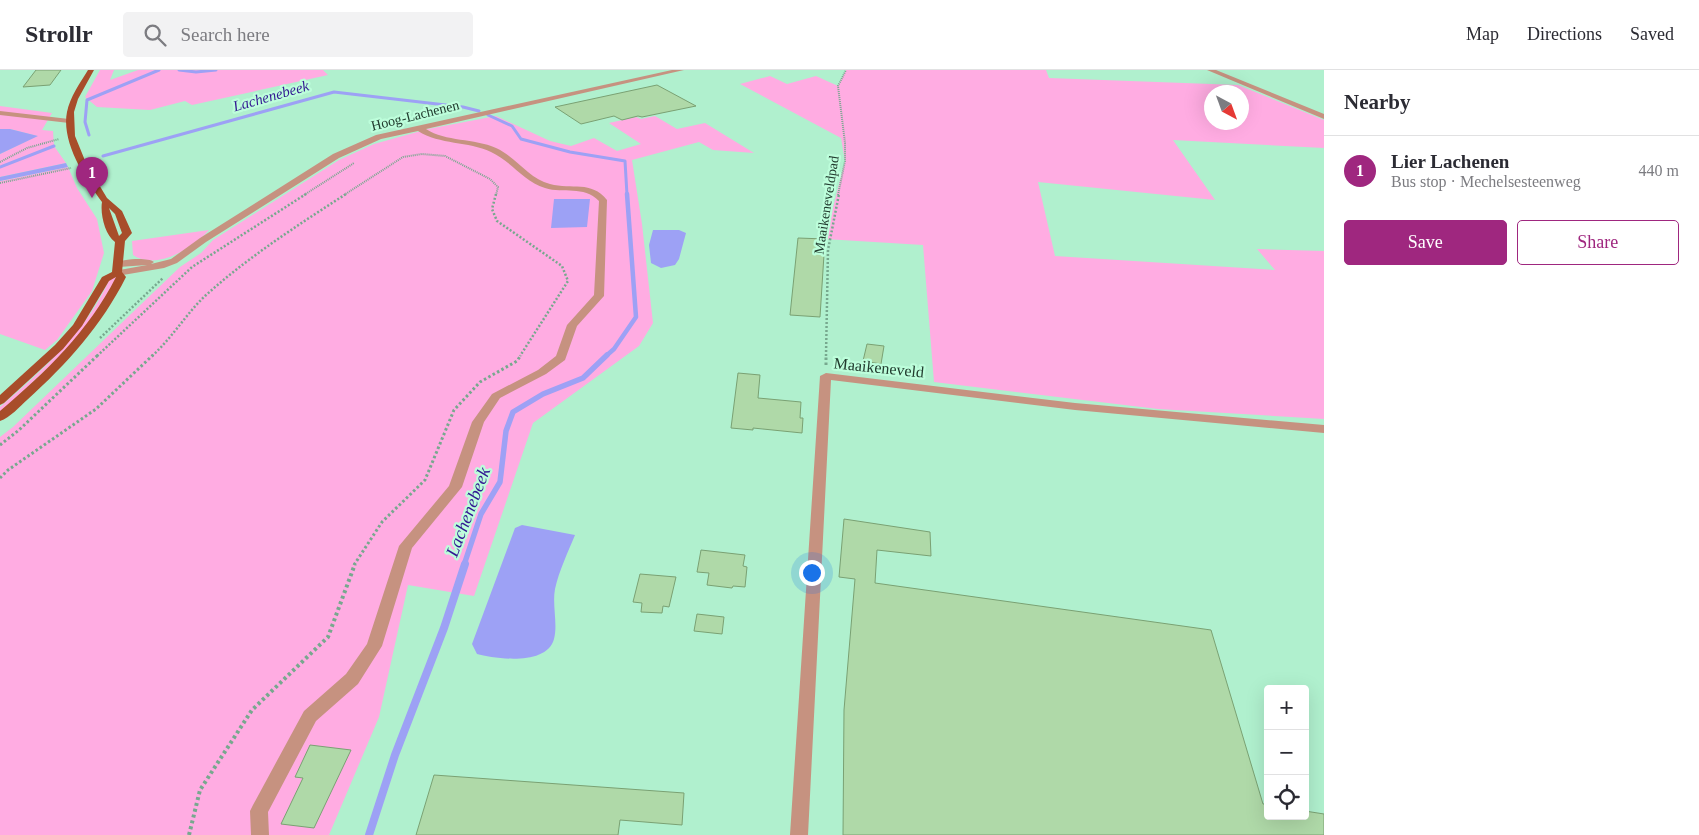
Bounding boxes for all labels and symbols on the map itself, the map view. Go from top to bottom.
water label: Lachenebeek [230,77,311,115]
north arrow [1204,85,1249,130]
street label: Hoog-Lachenen [370,97,461,134]
street label: Maaikeneveldpad [811,155,842,255]
pin: 1 [76,157,108,198]
street label: Maaikeneveld [833,354,925,381]
water label: Lachenebeek [441,464,495,560]
your location [799,560,825,586]

